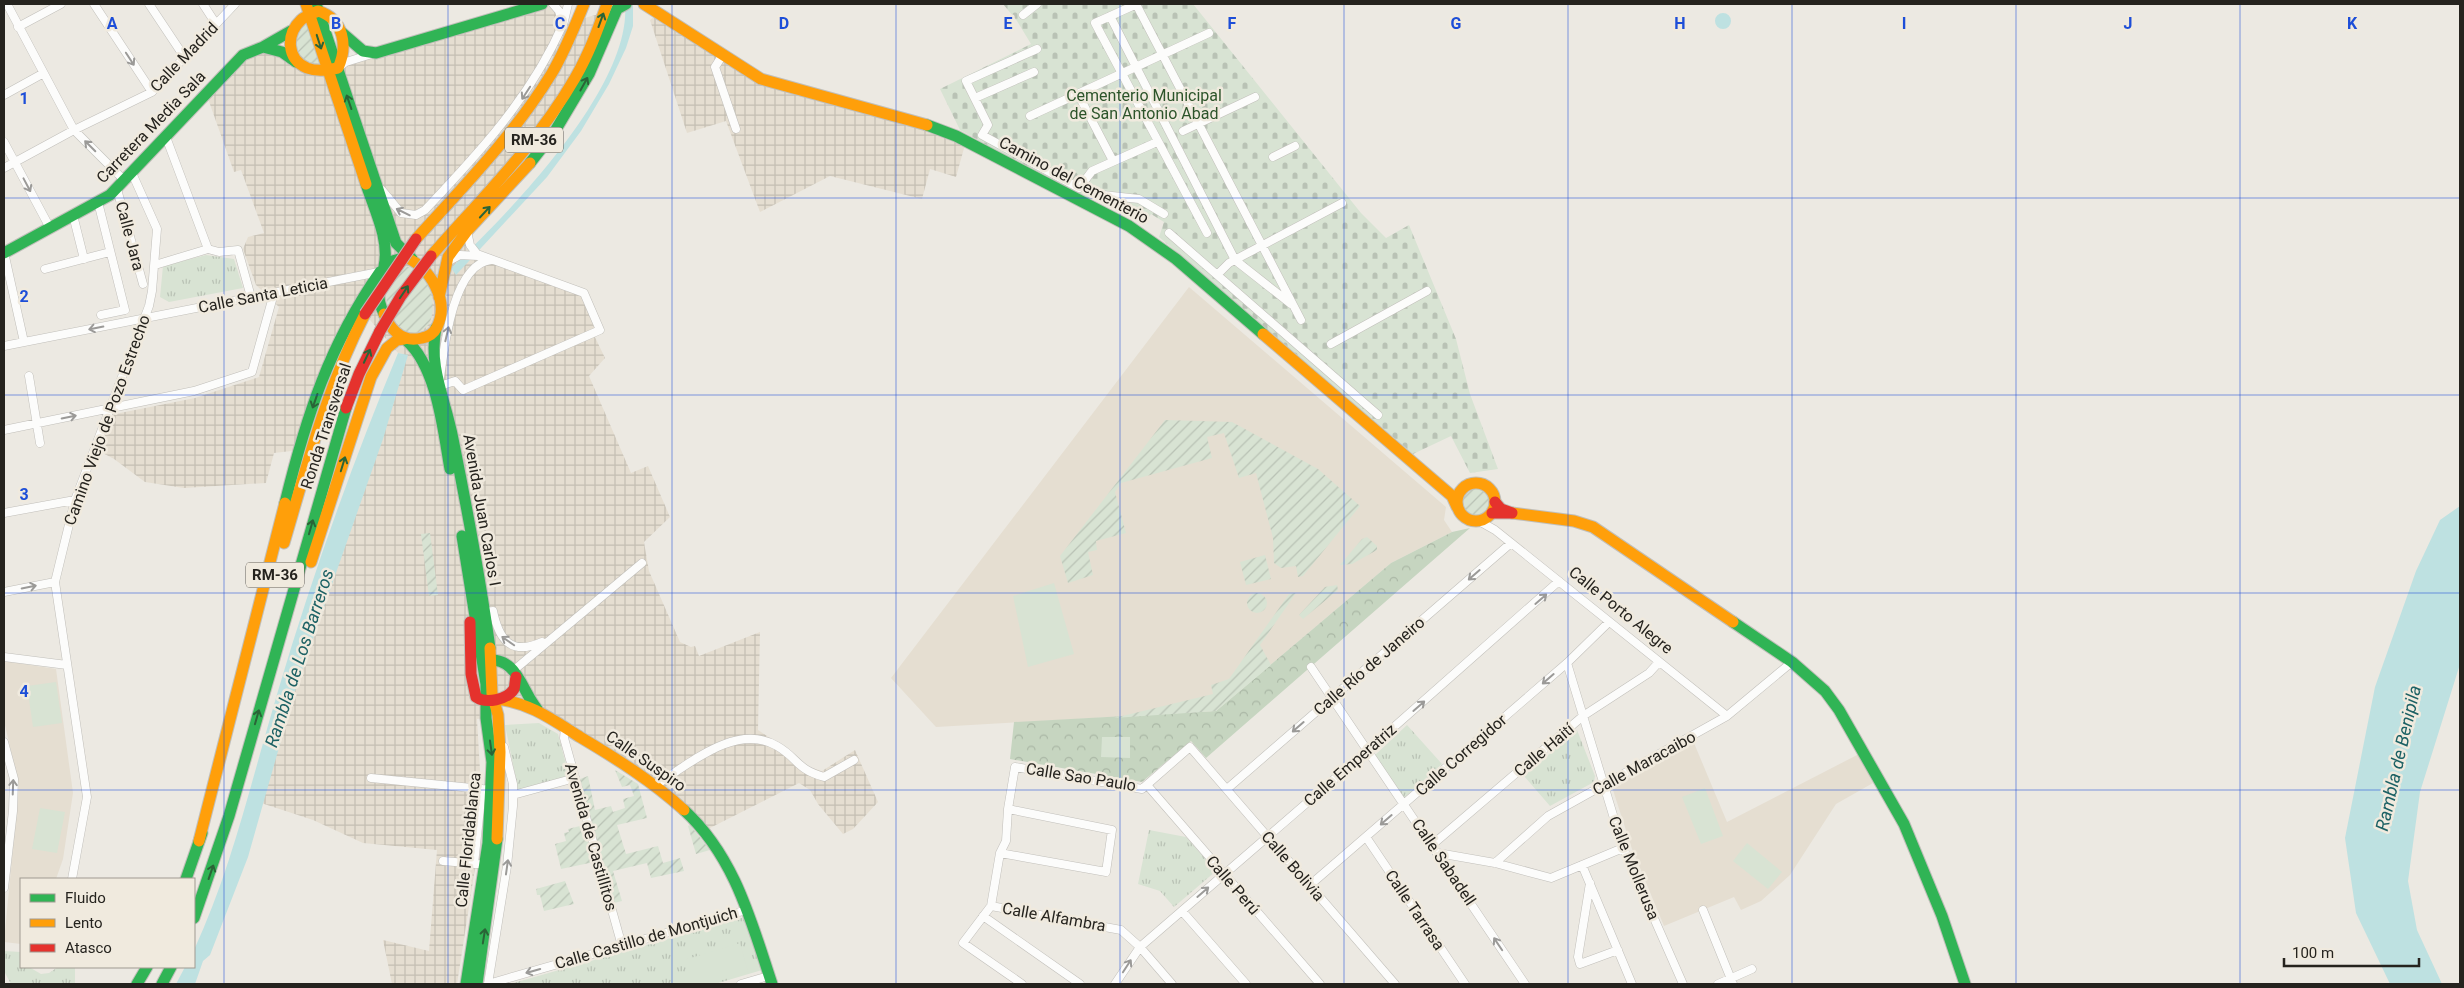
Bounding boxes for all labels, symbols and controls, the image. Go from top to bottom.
one-way arrow [597,12,606,28]
text: A [107,14,118,33]
text: B [331,14,341,33]
text: C [555,14,565,33]
text: D [779,14,789,33]
text: E [1004,14,1013,33]
text: F [1228,14,1237,33]
text: G [1451,14,1462,33]
text: H [1674,14,1686,33]
text: I [1902,14,1906,33]
text: J [2124,14,2132,33]
text: K [2347,14,2358,33]
street label: Calle Madrid [146,18,222,96]
one-way arrow [314,34,324,50]
one-way arrow [125,52,135,66]
street label: Carretera Media Sala [93,67,209,187]
one-way arrow [579,78,589,92]
one-way arrow [521,85,531,99]
park label: Cementerio Municipal de San Antonio Abad [1066,86,1222,123]
text: 1 [19,89,29,108]
one-way arrow [344,95,353,110]
road number: RM-36 [505,128,563,152]
street label: Camino del Cementerio [996,132,1152,228]
one-way arrow [84,140,96,153]
one-way arrow [22,177,32,192]
street label: Calle Jara [112,199,148,273]
one-way arrow [479,206,491,219]
one-way arrow [396,207,411,217]
street label: Calle Santa Leticia [197,273,329,317]
one-way arrow [399,285,409,299]
text: 2 [19,287,29,306]
street label: Camino Viejo de Pozo Estrecho [60,312,154,528]
one-way arrow [88,323,104,333]
one-way arrow [443,326,452,342]
one-way arrow [363,349,372,364]
street label: Ronda Transversal [297,361,355,491]
one-way arrow [310,393,319,408]
one-way arrow [60,412,76,421]
street label: Avenida Juan Carlos I [459,433,505,587]
one-way arrow [338,456,348,472]
text: 3 [19,485,29,504]
one-way arrow [307,519,317,535]
road number: RM-36 [246,562,304,588]
street label: Calle Porto Alegre [1565,562,1677,658]
water label: Rambla de Los Barreros [260,566,338,750]
one-way arrow [1468,569,1481,580]
one-way arrow [21,582,37,592]
one-way arrow [1534,593,1547,605]
street label: Calle Río de Janeiro [1310,613,1428,719]
one-way arrow [501,636,515,646]
one-way arrow [1542,673,1555,685]
text: 4 [19,682,29,701]
water label: Rambla de Benipila [2371,683,2425,833]
one-way arrow [1412,700,1425,712]
one-way arrow [253,709,263,725]
street label: Calle Corregidor [1412,710,1511,800]
street label: Calle Haití [1510,719,1579,781]
street label: Calle Emperatriz [1300,720,1400,810]
one-way arrow [1292,721,1305,733]
street label: Calle Suspiro [602,726,690,796]
street label: Calle Maracaibo [1589,727,1699,799]
one-way arrow [486,740,496,756]
street label: Calle Sao Paulo [1025,759,1137,795]
street label: Avenida de Castillitos [561,761,621,913]
street label: Calle Floridablanca [451,772,485,908]
one-way arrow [9,779,18,795]
street label: Calle Mollerusa [1605,813,1663,923]
one-way arrow [1379,814,1392,825]
street label: Calle Sabadell [1408,815,1480,909]
street label: Calle Bolivia [1257,827,1329,905]
street label: Calle Perú [1202,852,1264,918]
one-way arrow [502,859,512,875]
one-way arrow [207,865,216,881]
street label: Calle Tarrasa [1381,866,1449,954]
legend [20,878,195,968]
one-way arrow [1196,887,1209,898]
text: Fluido [65,889,106,907]
street label: Calle Alfambra [1001,899,1107,935]
street label: Calle Castillo de Montjuich [552,903,740,973]
text: Lento [65,914,103,932]
one-way arrow [480,928,490,944]
scale bar [2284,936,2419,968]
one-way arrow [1493,937,1503,951]
text: Atasco [65,939,112,957]
text: 100 m [2292,944,2334,962]
one-way arrow [1123,959,1133,973]
one-way arrow [525,967,541,977]

